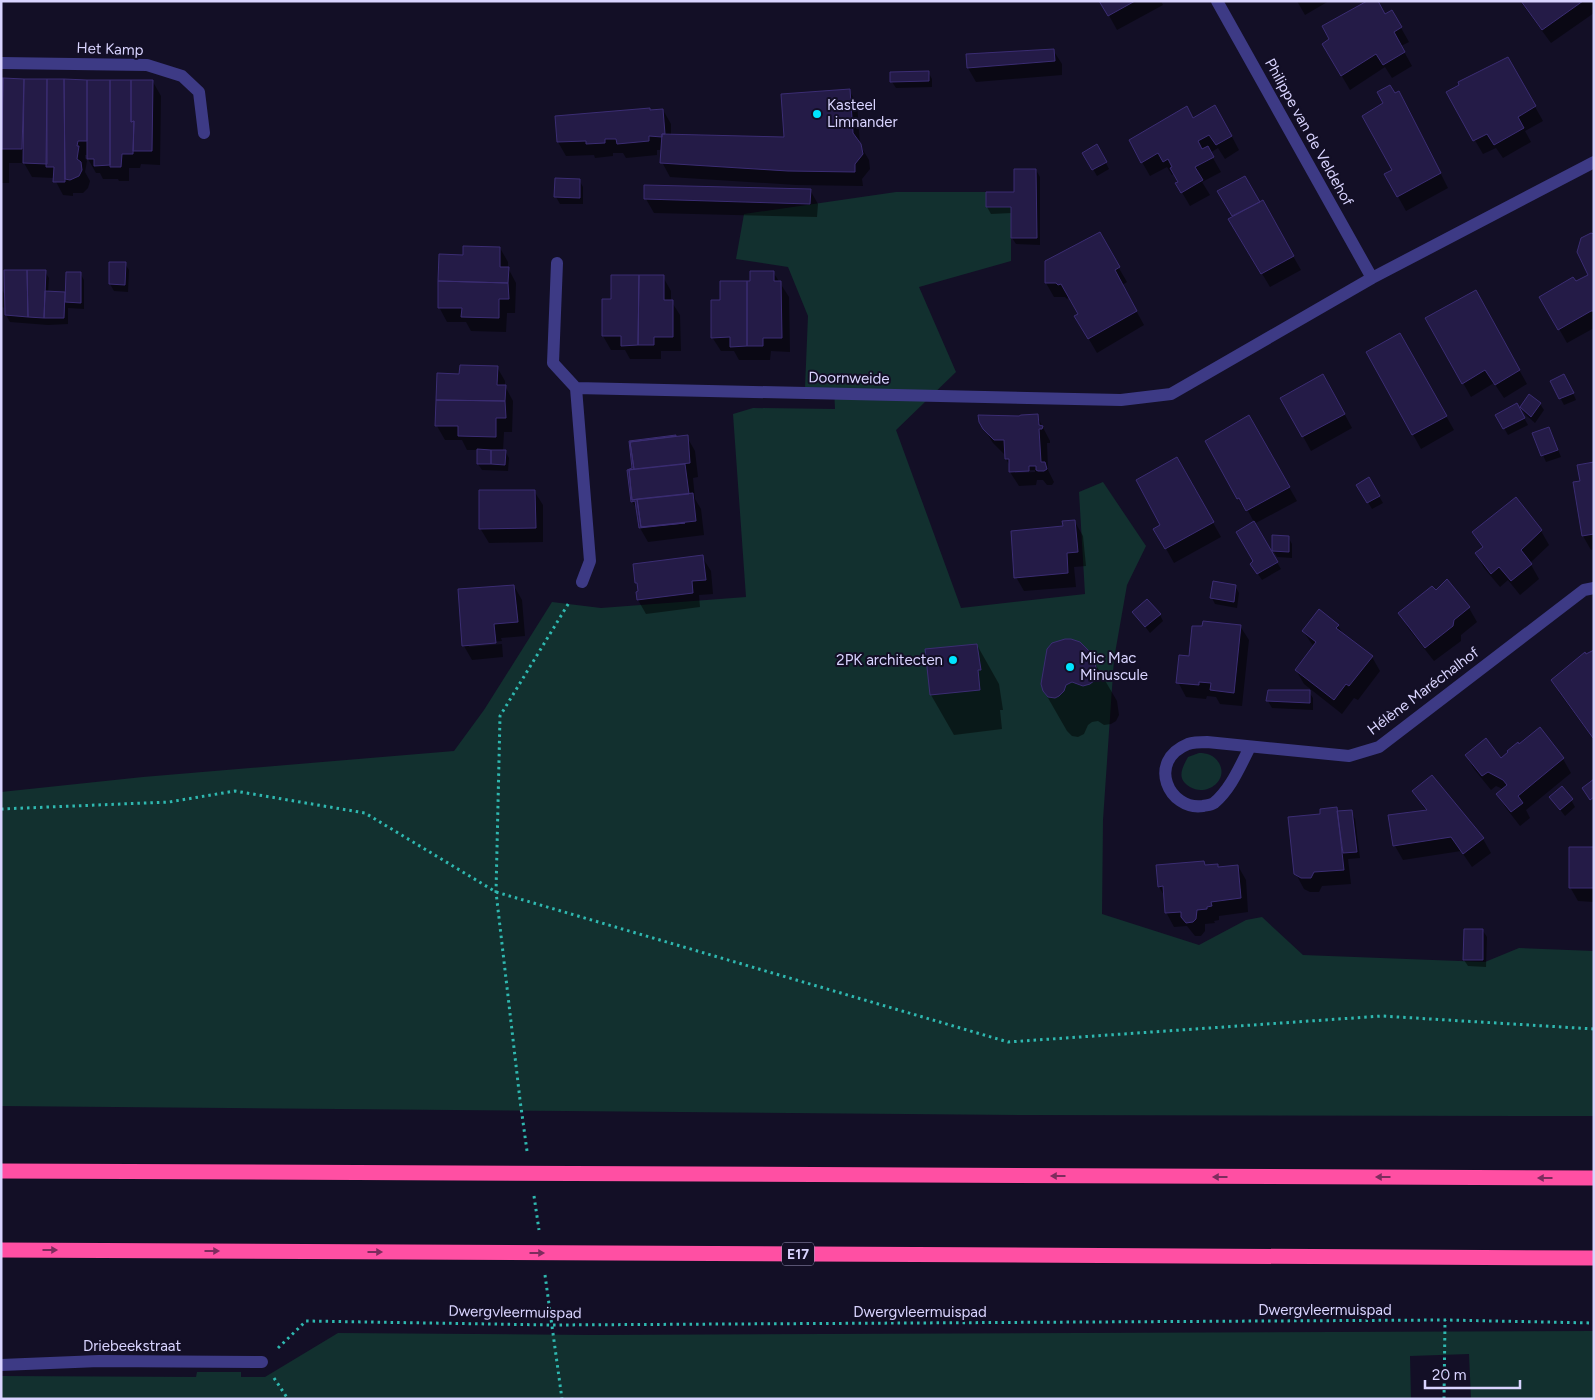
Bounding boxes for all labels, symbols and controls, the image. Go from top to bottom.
street label: Het Kamp [76,39,144,59]
street label: Philippe van de Veldehof [1261,55,1357,209]
place label: Kasteel Limnander [827,96,898,131]
marker: Kasteel Limnander [811,108,823,120]
street label: Doornweide [808,368,890,388]
street label: Hélène Maréchalhof [1364,643,1483,739]
place label: Mic Mac Minuscule [1080,649,1148,684]
place label: 2PK architecten [836,651,943,669]
marker: 2PK architecten [947,654,959,666]
marker: Mic Mac Minuscule [1064,661,1076,673]
one-way arrow [1049,1172,1065,1180]
one-way arrow [1212,1173,1228,1181]
one-way arrow [1374,1173,1390,1181]
one-way arrow [1537,1174,1553,1182]
road number: E17 [782,1242,814,1266]
one-way arrow [42,1246,58,1254]
one-way arrow [205,1247,221,1255]
one-way arrow [367,1248,383,1256]
one-way arrow [530,1249,546,1257]
street label: Dwergvleermuispad [1258,1301,1392,1319]
street label: Dwergvleermuispad [448,1302,582,1322]
street label: Dwergvleermuispad [853,1303,987,1321]
street label: Driebeekstraat [83,1337,181,1355]
scale bar [1425,1358,1520,1390]
text: 20 m [1432,1366,1466,1384]

